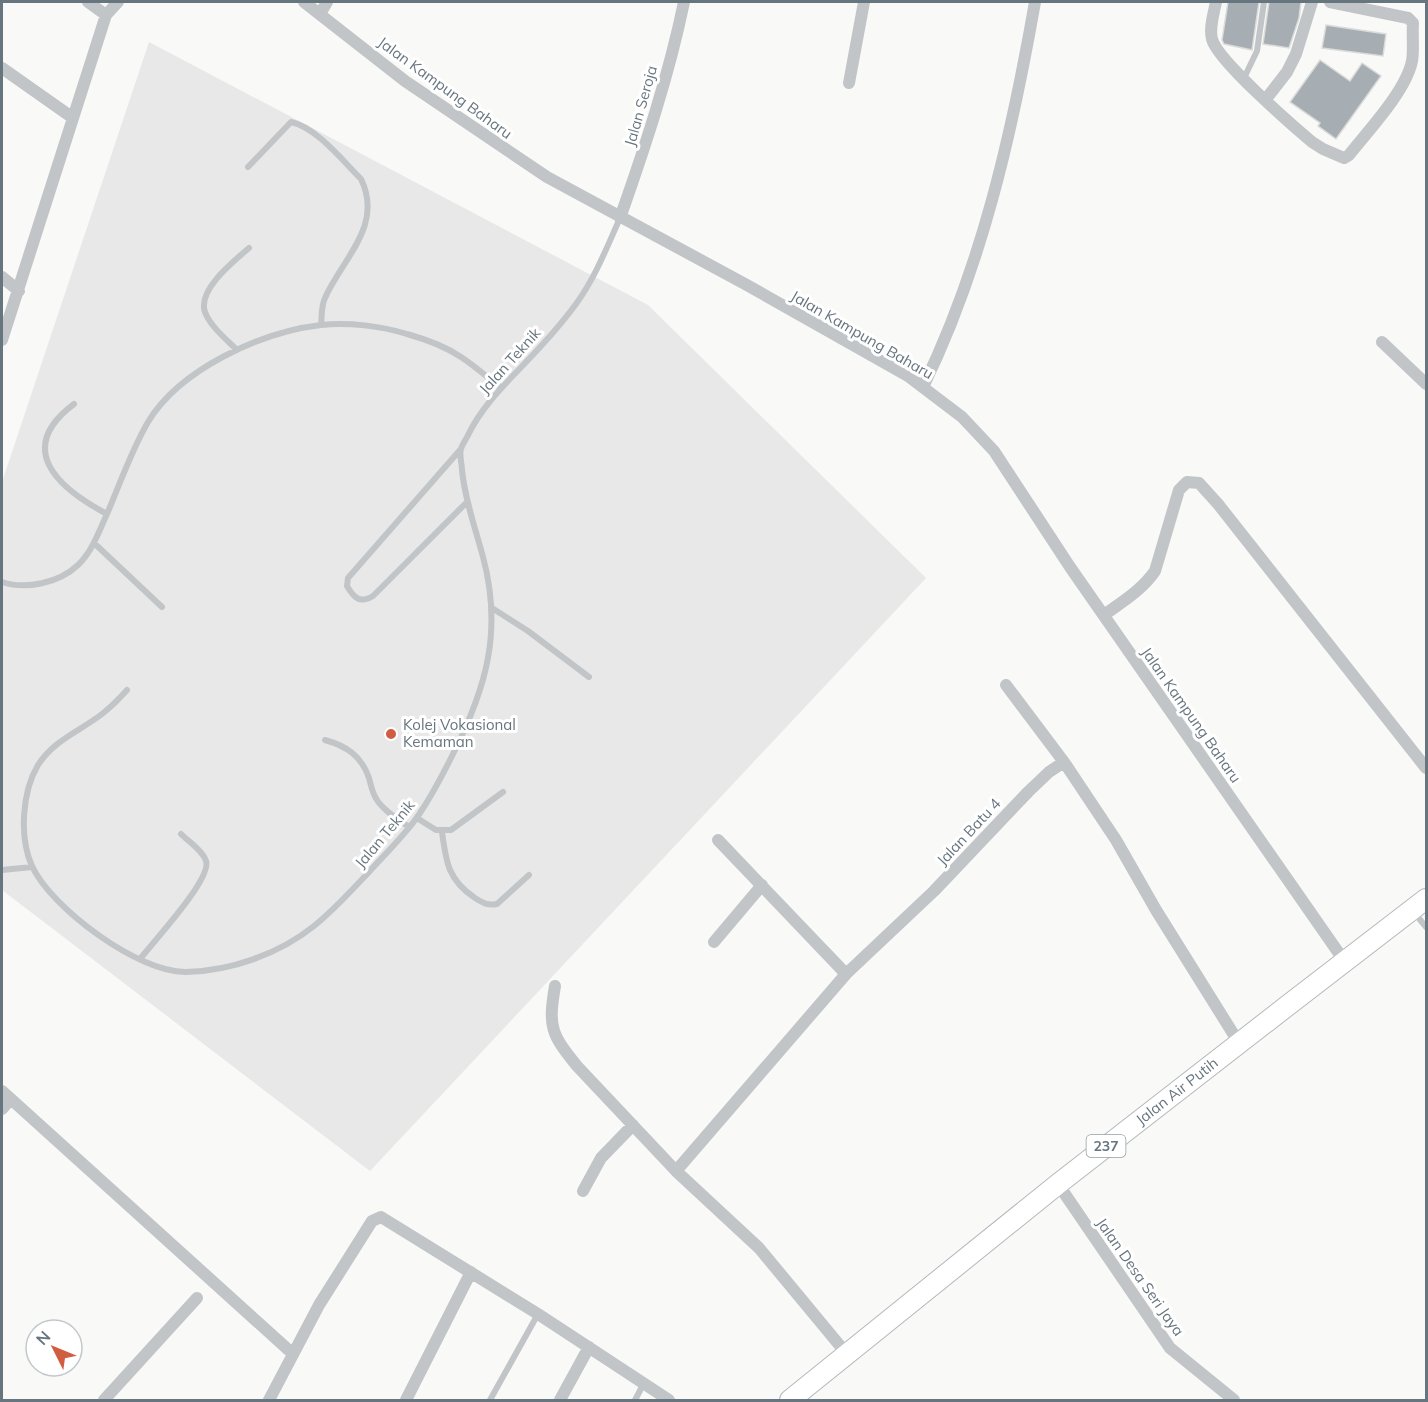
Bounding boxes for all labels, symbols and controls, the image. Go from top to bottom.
street label: Jalan Kampung Baharu [374,32,516,143]
street label: Jalan Seroja [620,63,661,148]
street label: Jalan Kampung Baharu [788,286,937,383]
street label: Jalan Teknik [475,323,545,398]
street label: Jalan Kampung Baharu [1137,643,1245,786]
place label: Kolej Vokasional Kemaman [403,715,516,751]
marker: Kolej Vokasional Kemaman [384,727,398,741]
street label: Jalan Batu 4 [933,794,1005,869]
street label: Jalan Teknik [351,796,419,872]
street label: Jalan Air Putih [1132,1053,1222,1129]
road number: 237 [1086,1135,1126,1157]
street label: Jalan Desa Seri Jaya [1092,1214,1188,1340]
north arrow [24,1318,84,1378]
text: N [32,1327,54,1349]

